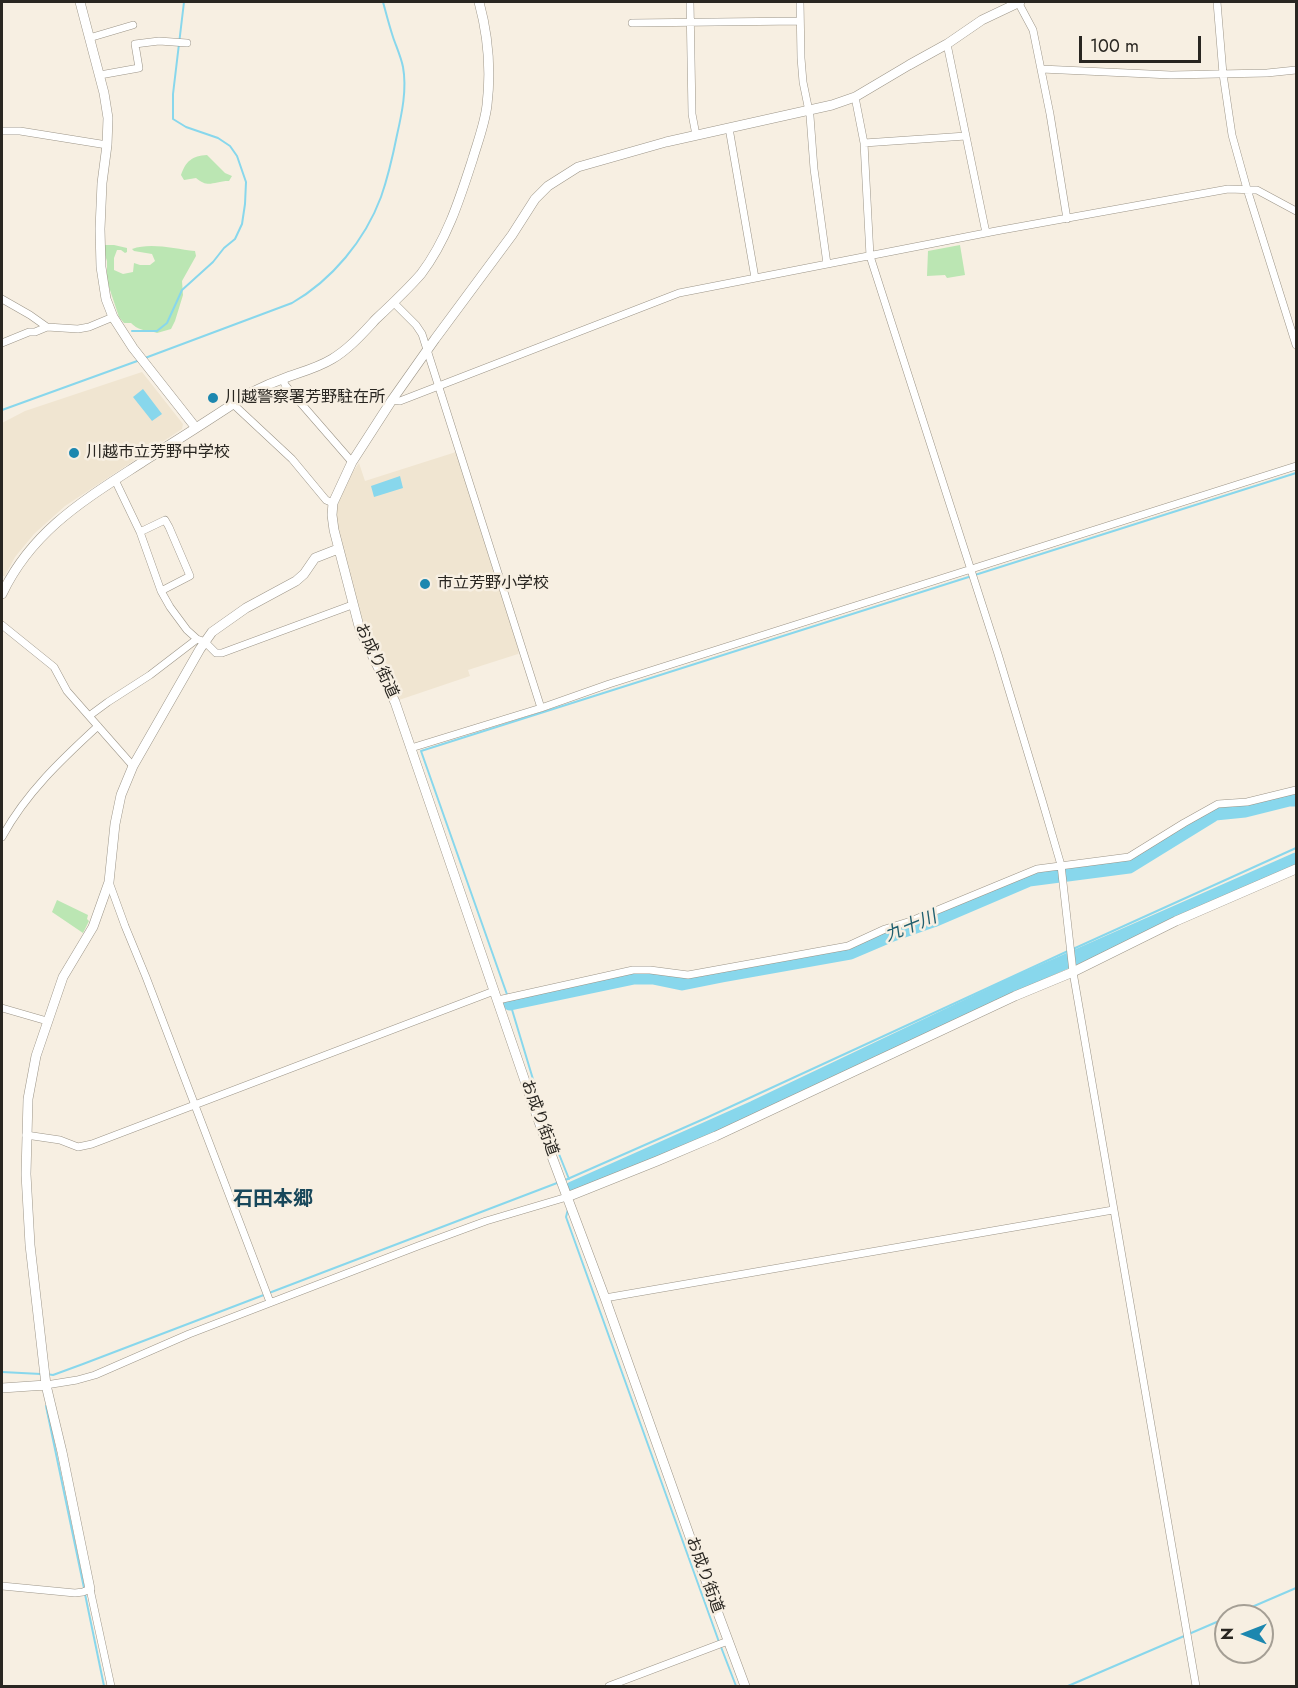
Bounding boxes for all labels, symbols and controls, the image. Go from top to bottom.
scale bar [1082,24,1204,62]
text: 100 m [1090,33,1139,59]
place label: 川越警察署芳野駐在所 [225,388,385,408]
marker: 川越警察署芳野駐在所 [206,391,220,405]
place label: 川越市立芳野中学校 [86,443,230,463]
marker: 川越市立芳野中学校 [67,446,81,460]
place label: 市立芳野小学校 [437,574,549,594]
marker: 市立芳野小学校 [418,577,432,591]
street label: お成り街道 [350,621,402,701]
water label: 九十川 [882,907,940,947]
street label: お成り街道 [516,1077,562,1159]
district label: 石田本郷 [233,1188,313,1212]
street label: お成り街道 [681,1534,727,1616]
north arrow [1214,1604,1274,1664]
text: N [1216,1628,1239,1640]

